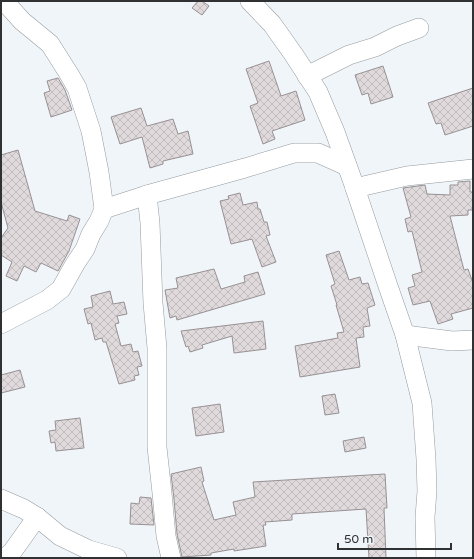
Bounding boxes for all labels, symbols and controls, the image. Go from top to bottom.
scale bar [338,525,451,551]
text: 50 m [344,532,373,546]

